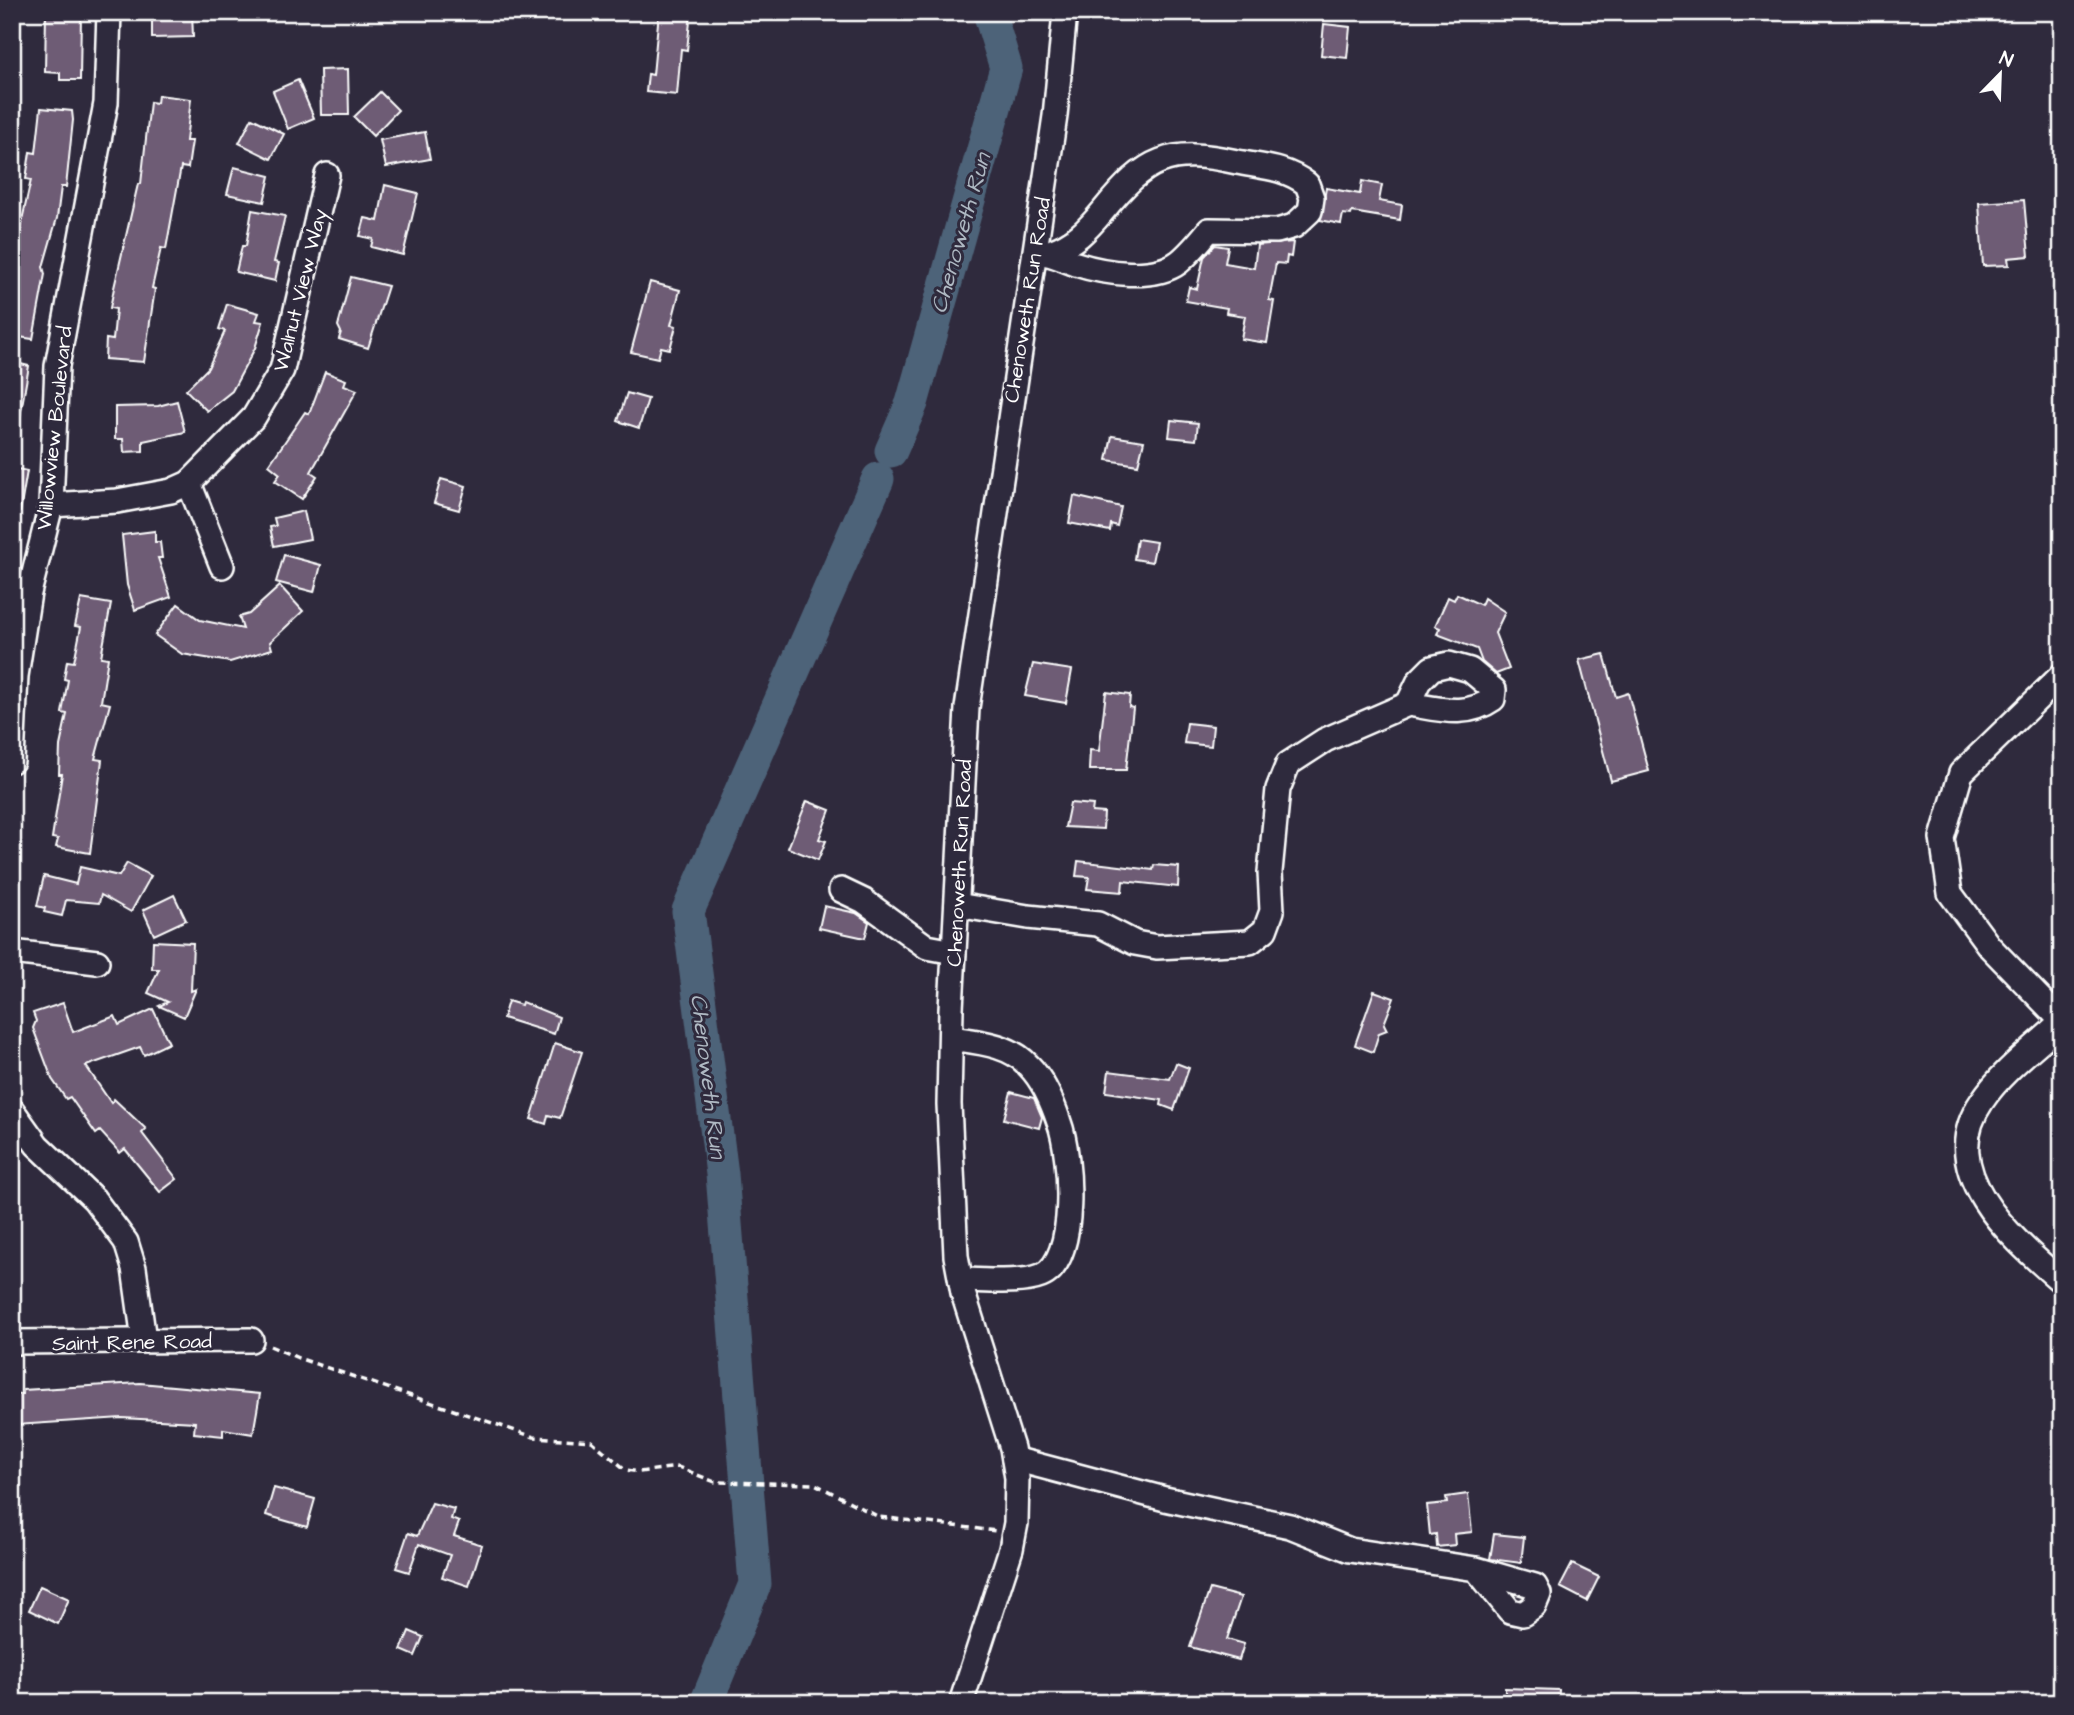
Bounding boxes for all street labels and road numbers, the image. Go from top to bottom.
street label: Chenoweth Run Road [997,195,1058,405]
street label: Walnut View Way [266,205,337,375]
street label: Willowview Boulevard [29,324,80,532]
street label: Chenoweth Run Road [940,759,979,967]
street label: Saint Rene Road [52,1327,212,1358]

